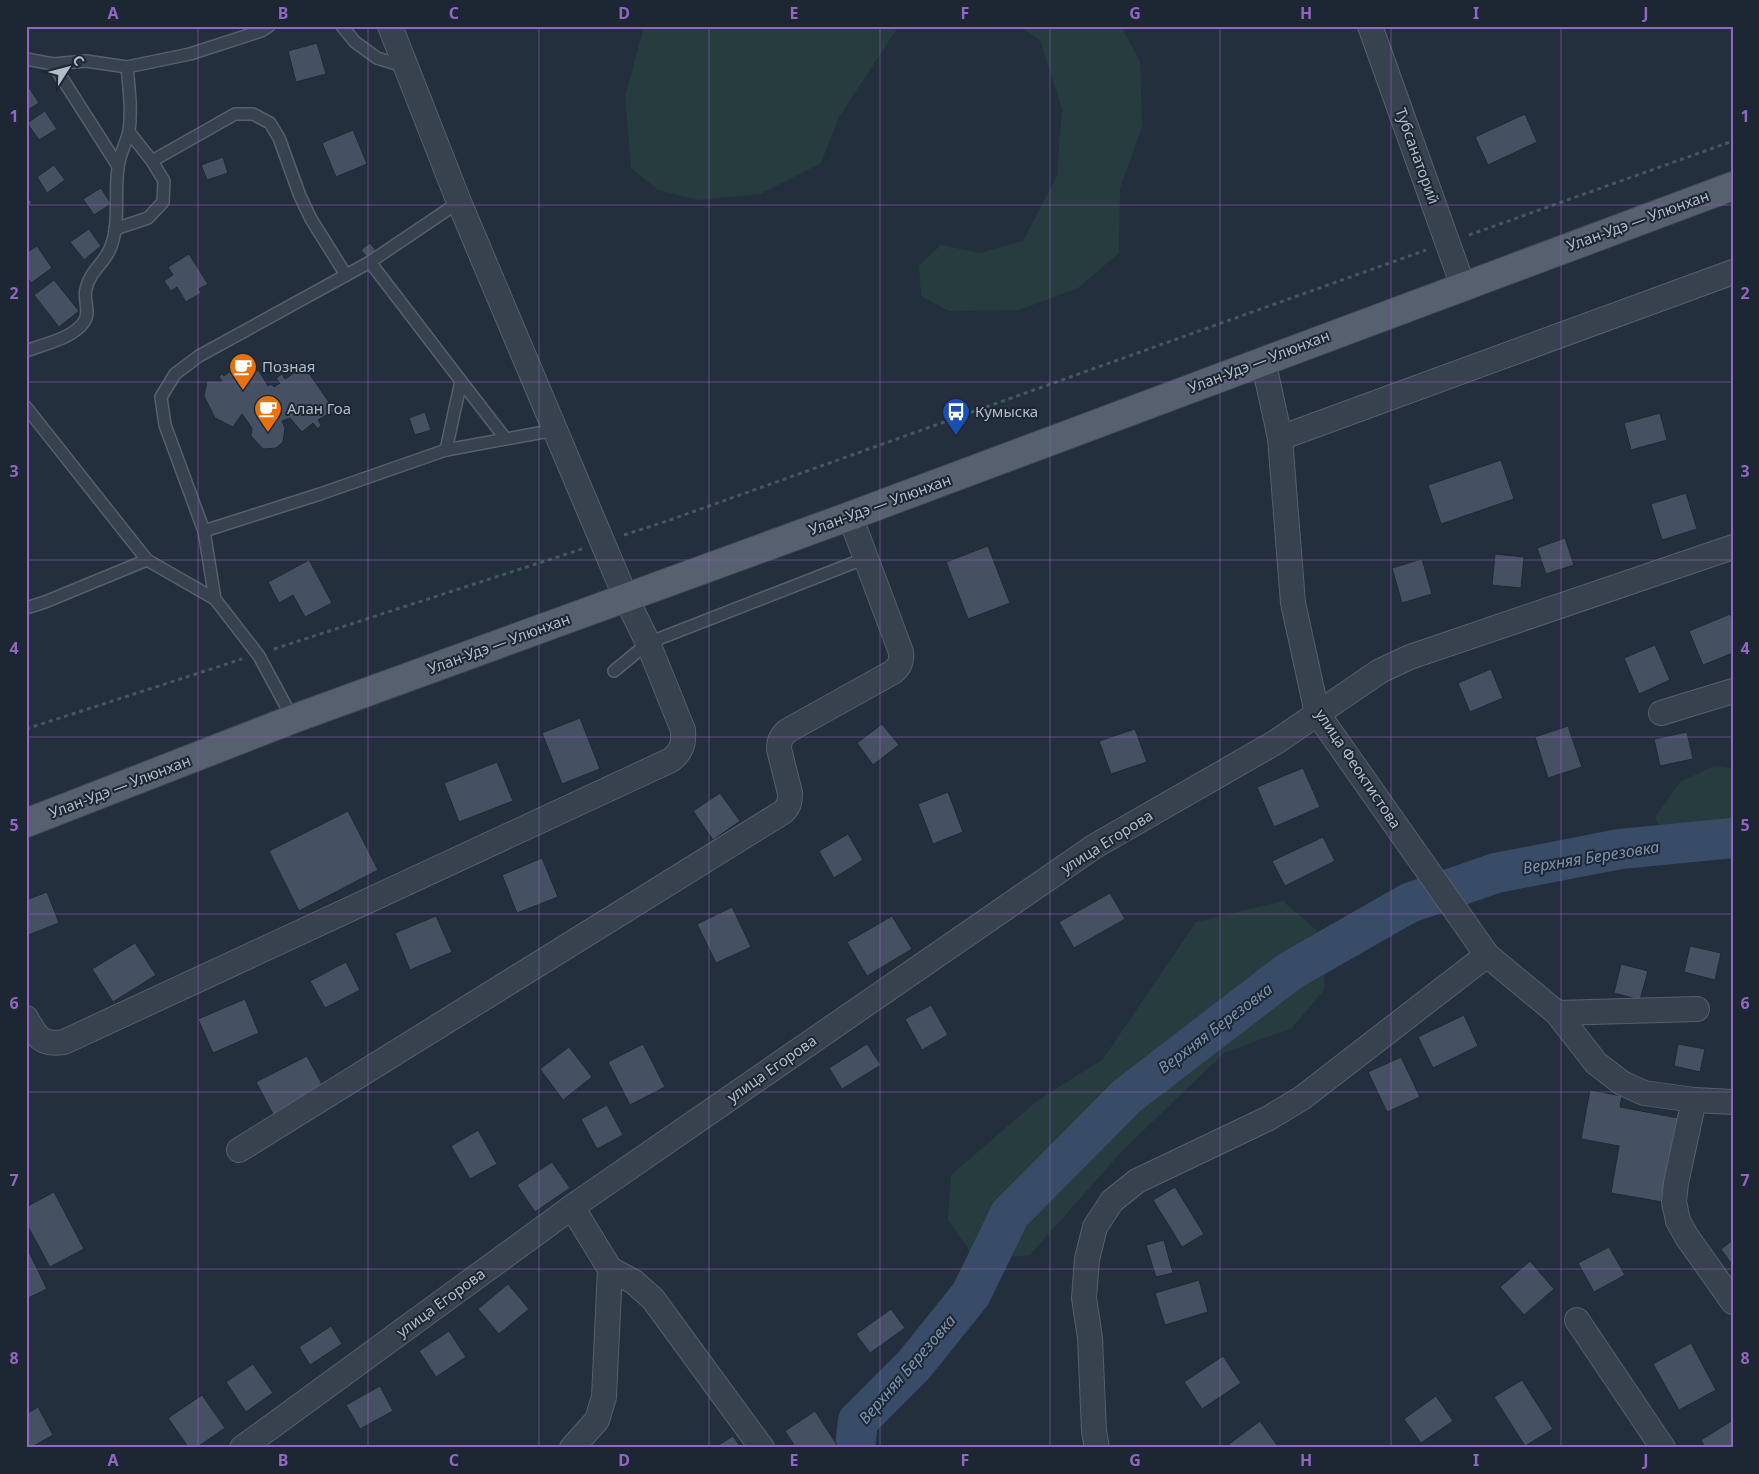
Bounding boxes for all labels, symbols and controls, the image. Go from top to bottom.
text: A [107,2,119,24]
text: B [278,2,288,24]
text: C [449,2,459,24]
text: D [618,2,630,24]
text: E [790,2,799,24]
text: F [961,2,969,24]
text: G [1129,2,1141,24]
text: H [1300,2,1312,24]
text: I [1473,2,1479,24]
text: J [1641,2,1649,24]
north arrow [42,42,92,92]
text: С [69,51,89,69]
text: 1 [9,105,19,127]
street label: Тубсанаторий [1391,105,1445,207]
text: 1 [1740,105,1750,127]
street label: Улан-Удэ — Улюнхан [1564,185,1711,255]
text: 2 [9,282,19,304]
text: 2 [1740,282,1750,304]
street label: Улан-Удэ — Улюнхан [1185,325,1332,397]
cafe icon: Позная [228,352,258,391]
place label: Позная [262,356,315,376]
cafe icon: Алан Гоа [253,394,283,433]
bus stop icon: Кумыска [941,397,971,436]
place label: Алан Гоа [287,398,351,418]
place label: Кумыска [975,401,1038,421]
text: 3 [9,460,19,482]
text: 3 [1740,460,1750,482]
street label: Улан-Удэ — Улюнхан [806,469,953,539]
street label: Улан-Удэ — Улюнхан [425,608,572,678]
text: 4 [9,637,19,659]
text: 4 [1740,637,1750,659]
street label: улица Феоктистова [1311,705,1406,832]
street label: Улан-Удэ — Улюнхан [46,750,193,822]
street label: улица Егорова [1057,805,1156,877]
text: 5 [9,814,19,836]
text: 5 [1740,814,1750,836]
water label: Верхняя Березовка [1521,835,1661,879]
water label: Верхняя Березовка [1153,978,1277,1078]
text: 6 [9,992,19,1014]
text: 6 [1740,992,1750,1014]
street label: улица Егорова [723,1030,820,1106]
text: 7 [9,1169,19,1191]
text: 7 [1740,1169,1750,1191]
street label: улица Егорова [392,1263,489,1341]
water label: Верхняя Березовка [853,1310,961,1428]
text: 8 [9,1347,19,1369]
text: 8 [1740,1347,1750,1369]
text: A [107,1449,119,1471]
text: B [278,1449,288,1471]
text: C [449,1449,459,1471]
text: D [618,1449,630,1471]
text: E [790,1449,799,1471]
text: F [961,1449,969,1471]
text: G [1129,1449,1141,1471]
text: H [1300,1449,1312,1471]
text: I [1473,1449,1479,1471]
text: J [1641,1449,1649,1471]

